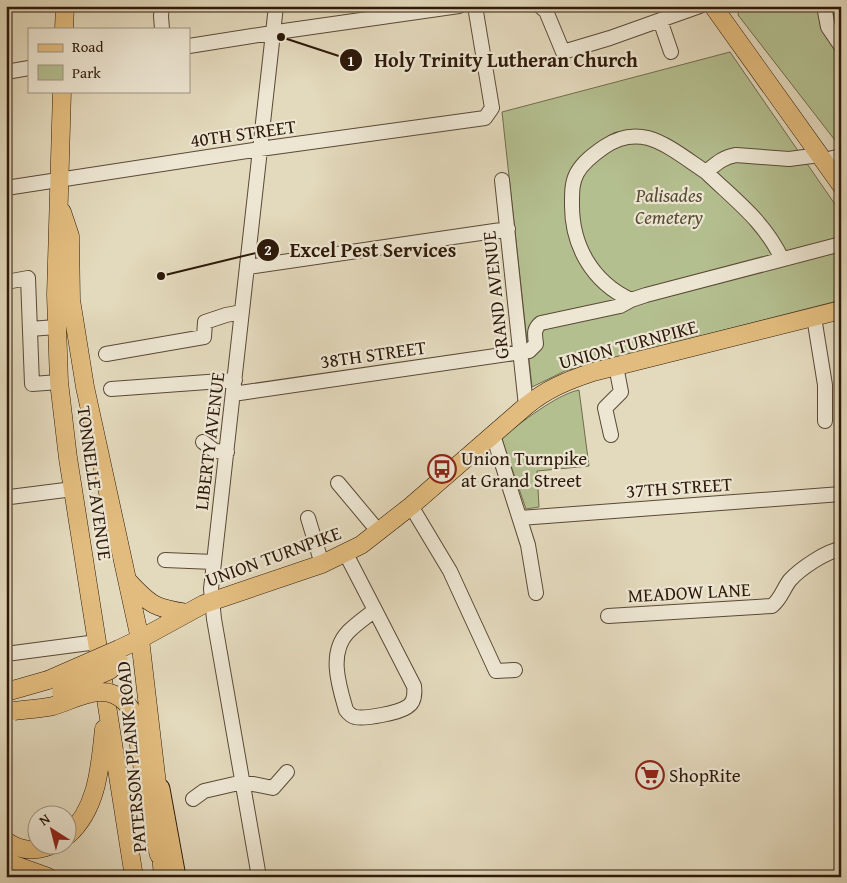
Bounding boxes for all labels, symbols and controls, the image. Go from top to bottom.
legend [28,28,190,92]
text: Road [72,36,103,57]
callout: Holy Trinity Lutheran Church [339,43,647,78]
text: Holy Trinity Lutheran Church [374,45,638,74]
text: 1 [347,50,355,71]
text: Park [72,62,101,83]
street label: 40TH STREET [188,112,298,154]
park label: Palisades Cemetery [635,181,703,231]
street label: GRAND AVENUE [474,229,516,360]
callout: Excel Pest Services [255,232,467,267]
text: Excel Pest Services [290,235,456,264]
text: 2 [264,239,272,260]
street label: UNION TURNPIKE [556,312,701,376]
street label: 38TH STREET [318,333,428,375]
street label: LIBERTY AVENUE [187,370,231,512]
street label: TONNELLE AVENUE [70,404,120,562]
place label: Union Turnpike at Grand Street [461,444,587,494]
bus stop icon: Union Turnpike at Grand Street [427,454,457,484]
street label: 37TH STREET [625,469,733,505]
street label: UNION TURNPIKE [201,518,345,594]
street label: MEADOW LANE [627,575,752,609]
street label: PATERSON PLANK ROAD [109,660,153,854]
supermarket icon: ShopRite [635,760,665,790]
place label: ShopRite [669,761,741,789]
north arrow [28,806,78,856]
text: N [35,808,55,830]

